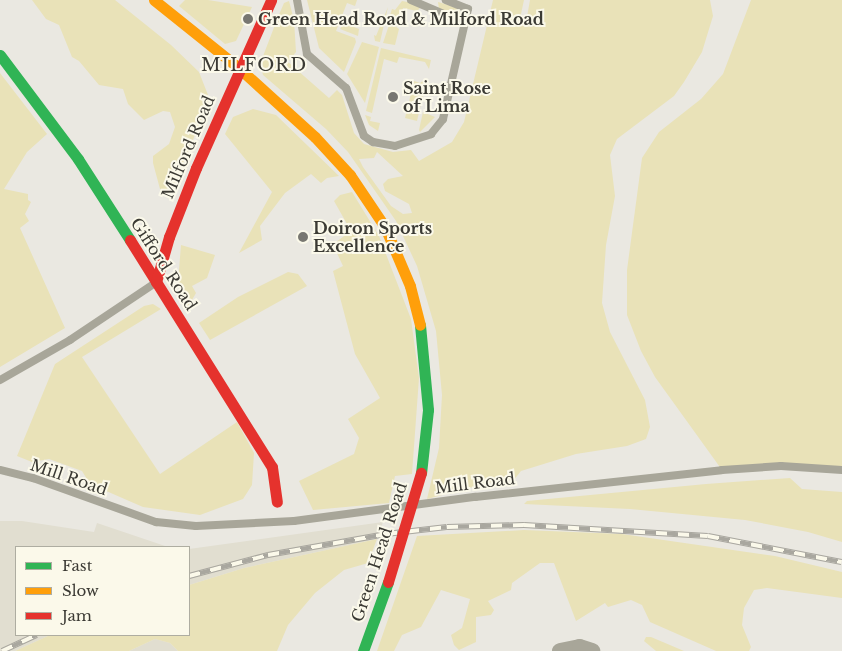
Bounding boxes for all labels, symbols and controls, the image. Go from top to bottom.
place label: Green Head Road & Milford Road [258,9,544,29]
marker: Green Head Road & Milford Road [242,13,254,25]
district label: MILFORD [200,54,308,76]
place label: Saint Rose of Lima [403,78,491,116]
marker: Saint Rose of Lima [387,91,399,103]
street label: Milford Road [158,92,218,202]
street label: Gifford Road [127,214,201,314]
place label: Doiron Sports Excellence [313,218,432,256]
marker: Doiron Sports Excellence [297,231,309,243]
street label: Mill Road [28,455,110,499]
street label: Mill Road [434,469,516,497]
street label: Green Head Road [347,480,411,624]
legend [15,546,190,636]
text: Fast [62,556,92,575]
text: Slow [62,581,99,600]
text: Jam [62,606,92,625]

